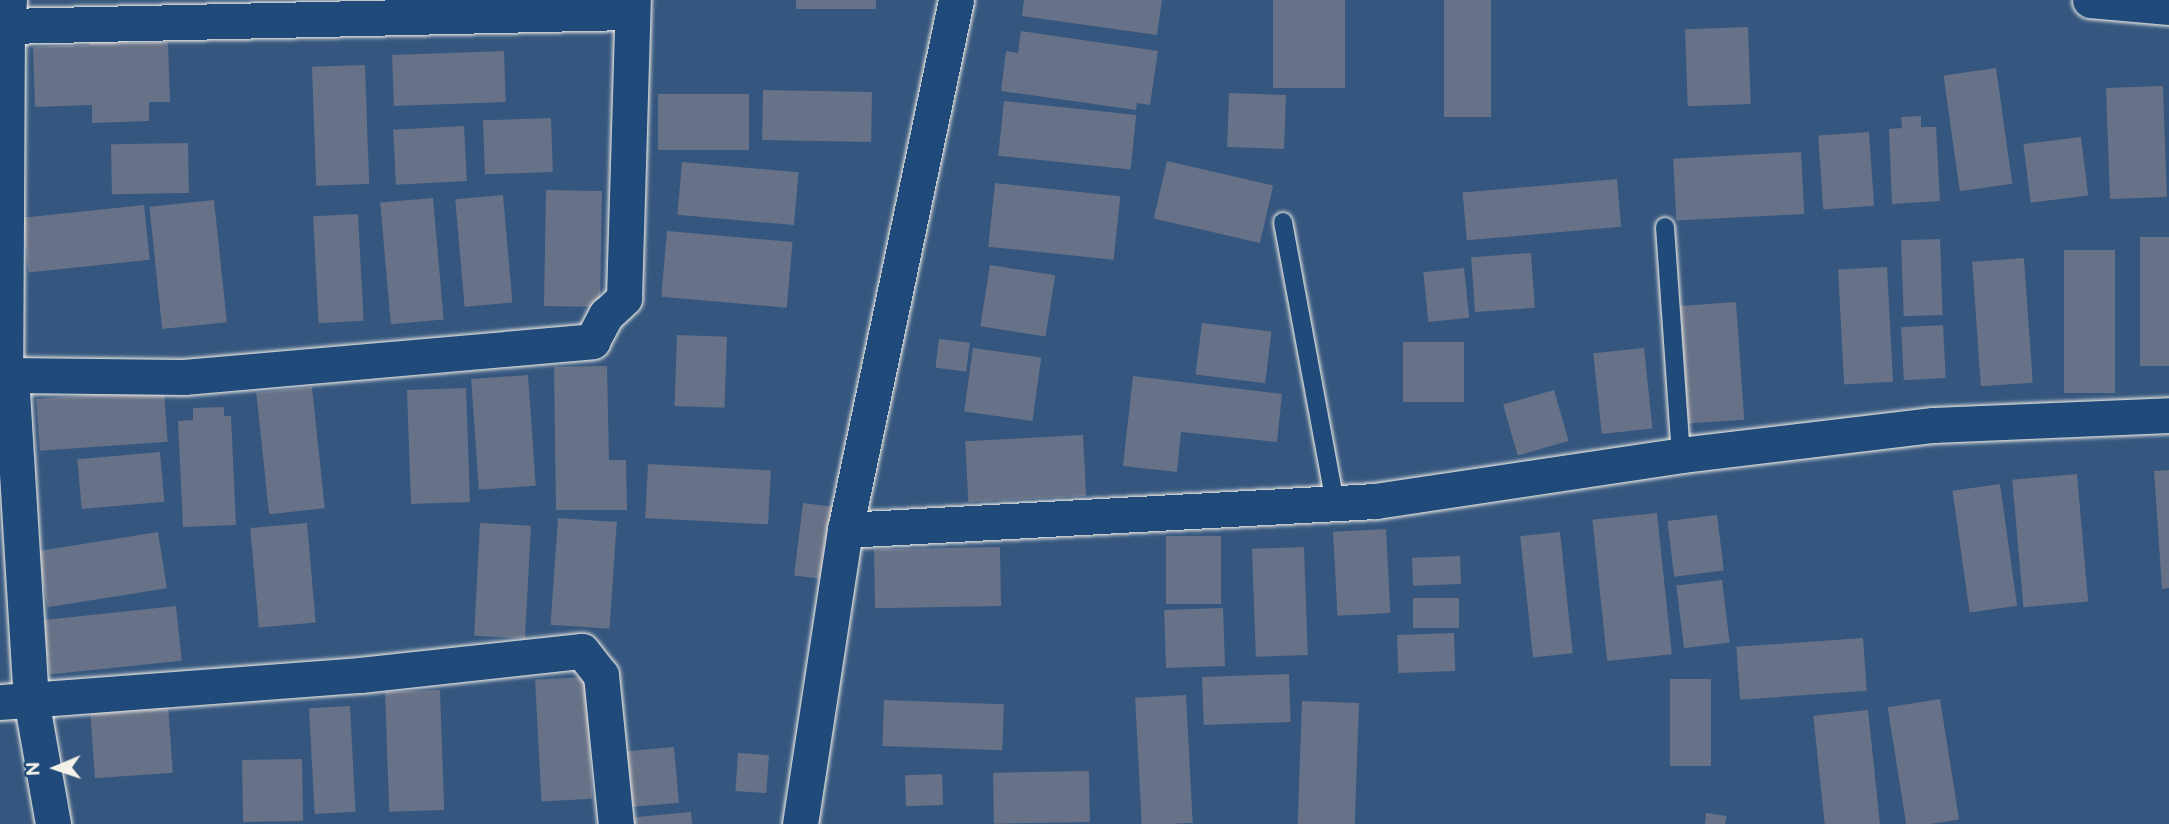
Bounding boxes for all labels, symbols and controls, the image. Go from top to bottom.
north arrow [21,733,91,803]
text: N [23,761,46,776]

